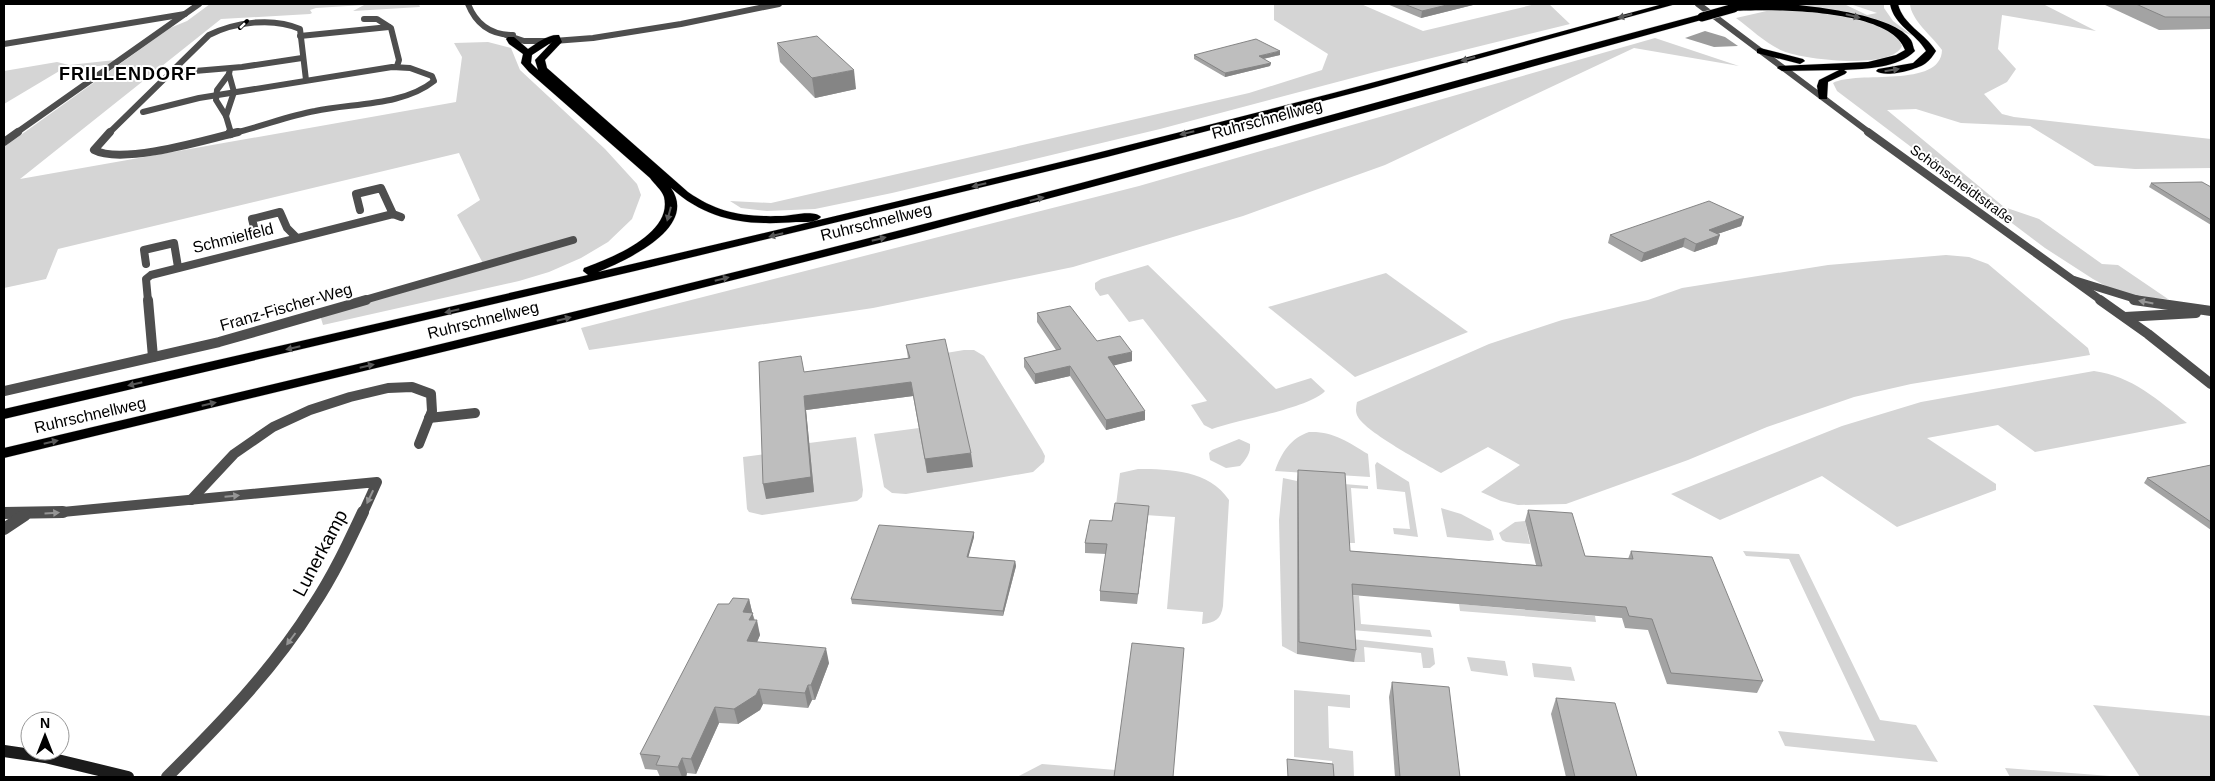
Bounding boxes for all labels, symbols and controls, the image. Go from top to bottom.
one-way arrow [1846,12,1861,20]
one-way arrow [1617,13,1632,21]
one-way arrow [1461,55,1476,63]
district label: FRILLENDORF [59,64,197,84]
one-way arrow [1884,65,1900,73]
street label: Ruhrschnellweg [1210,96,1324,142]
one-way arrow [1180,129,1195,137]
street label: Schönscheidtstraße [1907,141,2017,227]
one-way arrow [971,181,986,189]
one-way arrow [1029,194,1044,202]
street label: Ruhrschnellweg [819,200,933,244]
one-way arrow [665,206,673,222]
street label: Schmielfeld [191,220,275,256]
one-way arrow [768,231,783,239]
one-way arrow [872,235,887,243]
one-way arrow [714,275,729,283]
street label: Franz-Fischer-Weg [218,280,354,334]
street label: Ruhrschnellweg [426,298,540,342]
one-way arrow [2137,298,2153,306]
one-way arrow [444,307,459,315]
one-way arrow [557,315,572,323]
one-way arrow [286,344,301,352]
one-way arrow [360,362,375,370]
one-way arrow [127,380,142,388]
street label: Ruhrschnellweg [33,394,147,436]
one-way arrow [202,400,217,408]
one-way arrow [44,438,59,446]
one-way arrow [365,490,373,504]
one-way arrow [224,492,240,500]
street label: Lunerkamp [288,506,352,600]
one-way arrow [45,509,61,517]
one-way arrow [286,632,296,646]
north arrow [20,711,70,761]
text: N [40,715,50,731]

